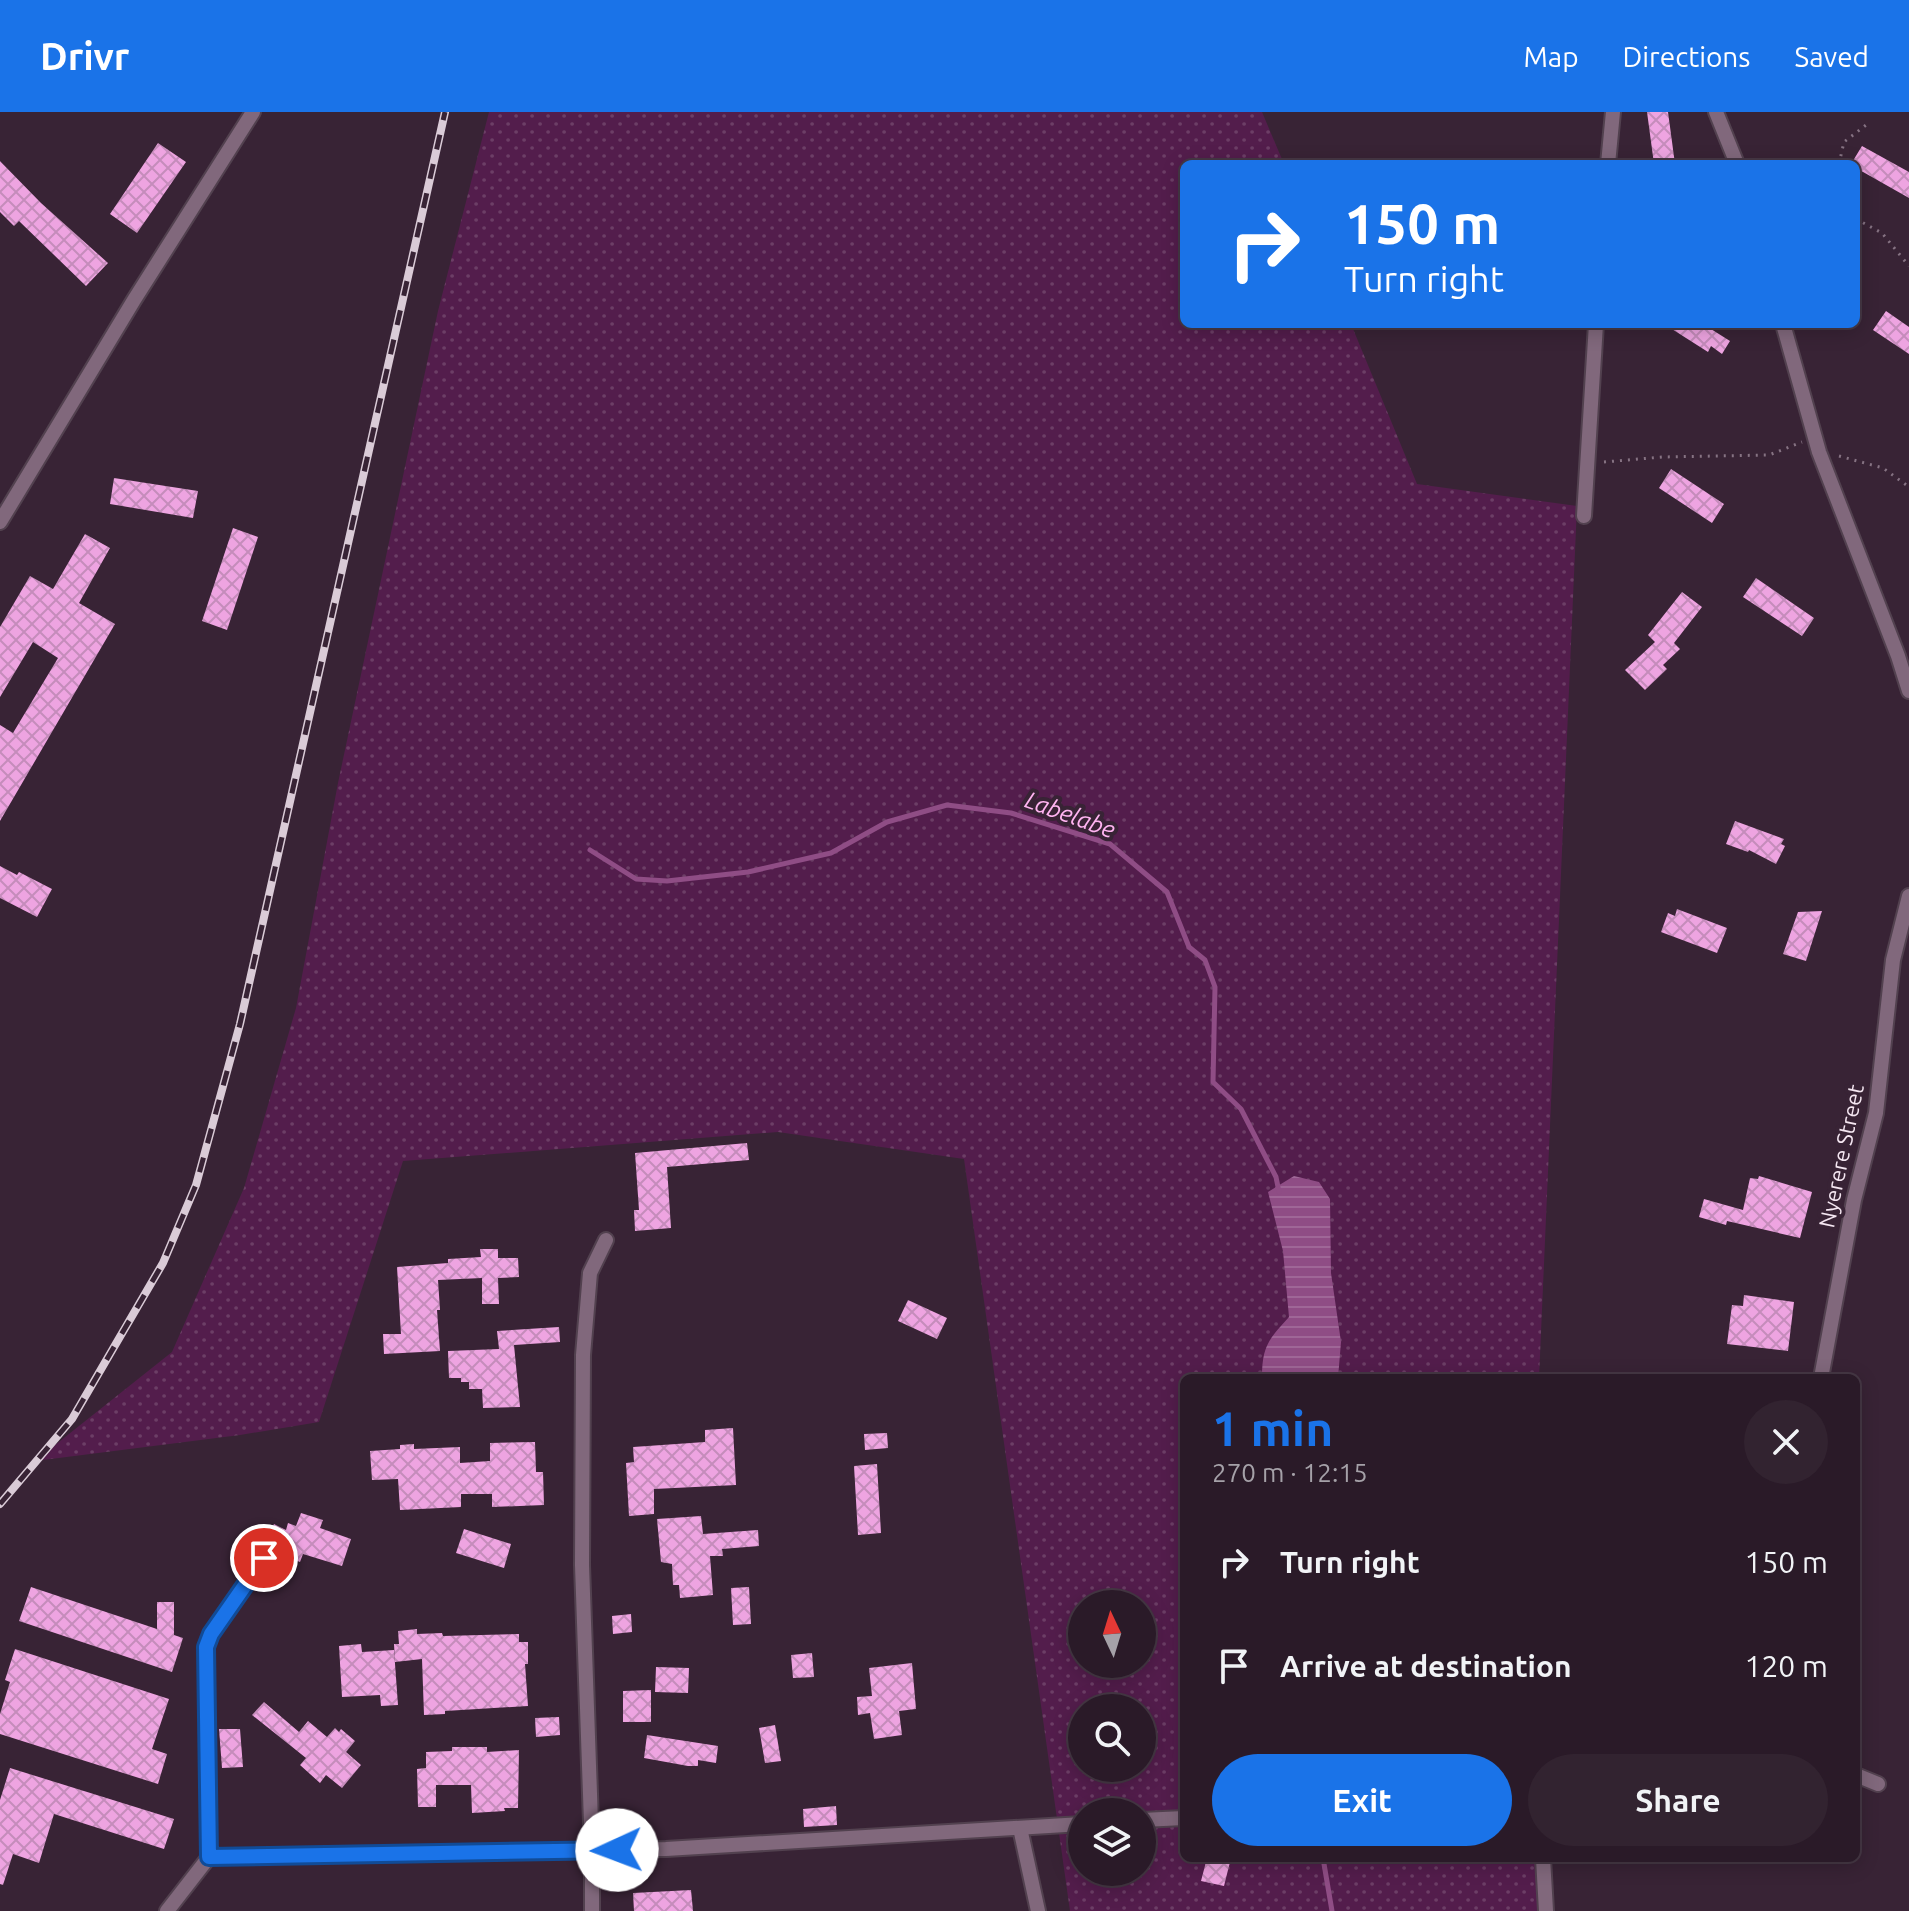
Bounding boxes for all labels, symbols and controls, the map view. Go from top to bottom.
text: Drivr [40,35,129,77]
text: Map [1523,41,1579,72]
text: Directions [1623,41,1750,72]
text: Saved [1794,41,1869,72]
icon: right [1212,192,1316,296]
text: 150 m [1344,192,1500,255]
text: Turn right [1344,258,1504,299]
water label: Labelabe [1022,786,1119,843]
street label: Nyerere Street [1813,1082,1868,1230]
button: close [1744,1400,1828,1484]
text: 1 min [1212,1401,1333,1455]
text: 270 m · 12:15 [1212,1458,1368,1487]
pin [230,1524,298,1592]
icon: arrive [242,1536,286,1580]
icon: right [1212,1540,1256,1584]
text: Turn right [1280,1545,1420,1579]
text: 150 m [1744,1545,1828,1579]
north arrow [1068,1590,1156,1678]
map controls [1068,1590,1156,1886]
icon: arrive [1212,1644,1256,1688]
text: Arrive at destination [1280,1649,1572,1683]
text: 120 m [1744,1649,1828,1683]
button: search [1068,1694,1156,1782]
button: Exit [1212,1754,1512,1846]
button: Share [1528,1754,1828,1846]
button: layers [1068,1798,1156,1886]
position arrow [575,1808,659,1892]

